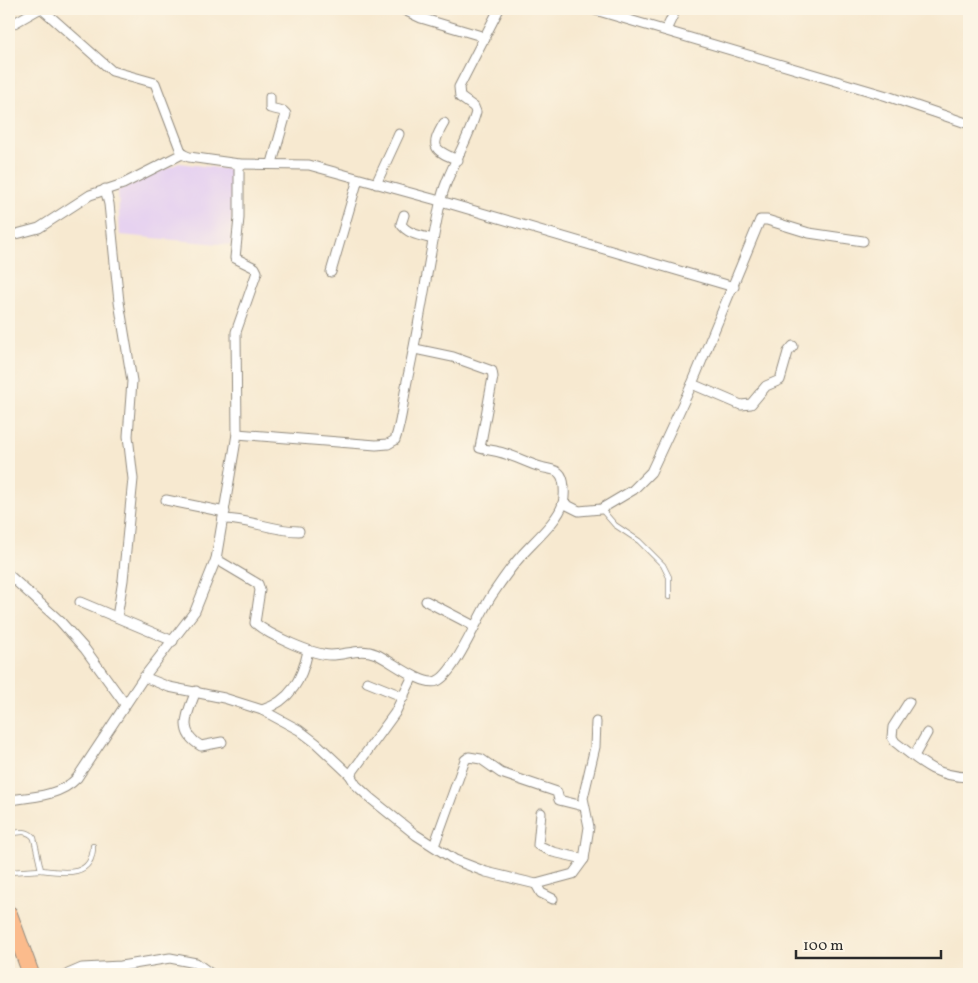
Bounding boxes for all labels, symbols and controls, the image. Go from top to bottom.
scale bar [796,928,940,960]
text: 100 m [803,936,843,957]

